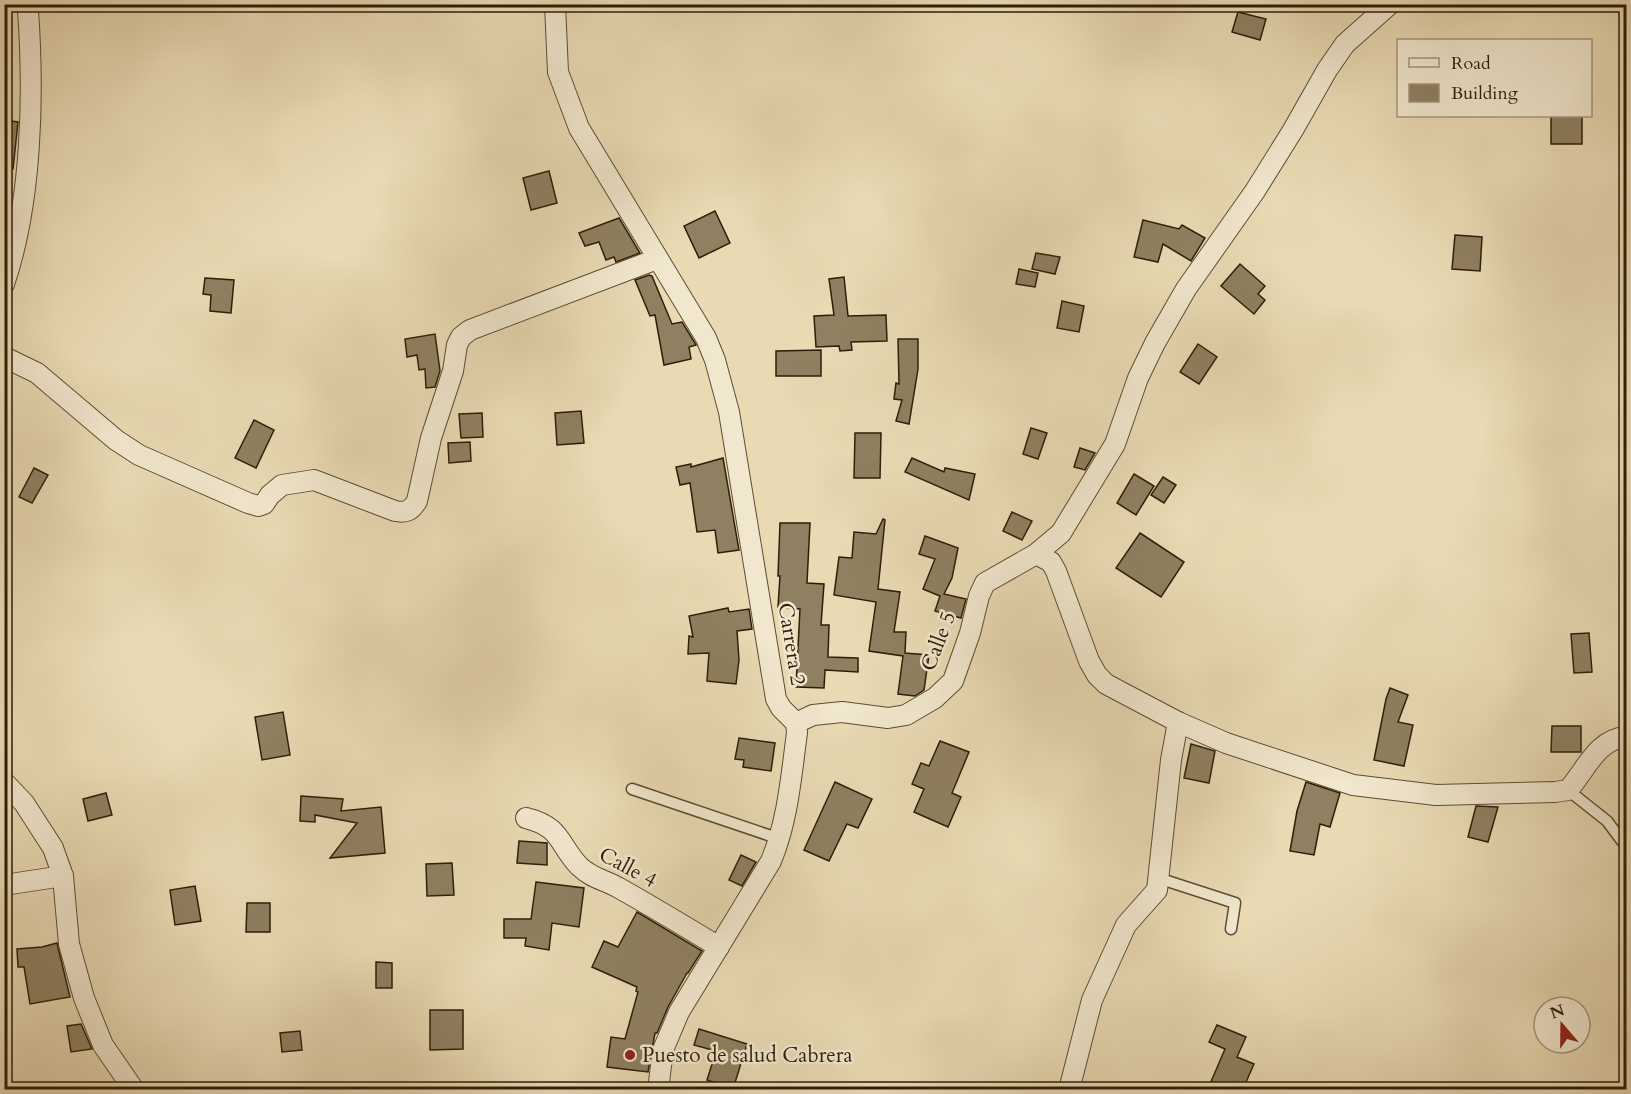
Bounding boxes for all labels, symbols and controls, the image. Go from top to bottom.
legend [1397,39,1592,117]
text: Road [1451,51,1491,76]
text: Building [1451,81,1519,106]
street label: Carrera 2 [771,601,812,688]
street label: Calle 5 [914,607,963,675]
street label: Calle 4 [594,840,662,895]
north arrow [1532,995,1592,1055]
text: N [1547,999,1568,1025]
place label: Puesto de salud Cabrera [642,1041,853,1070]
marker: Puesto de salud Cabrera [623,1048,637,1062]

